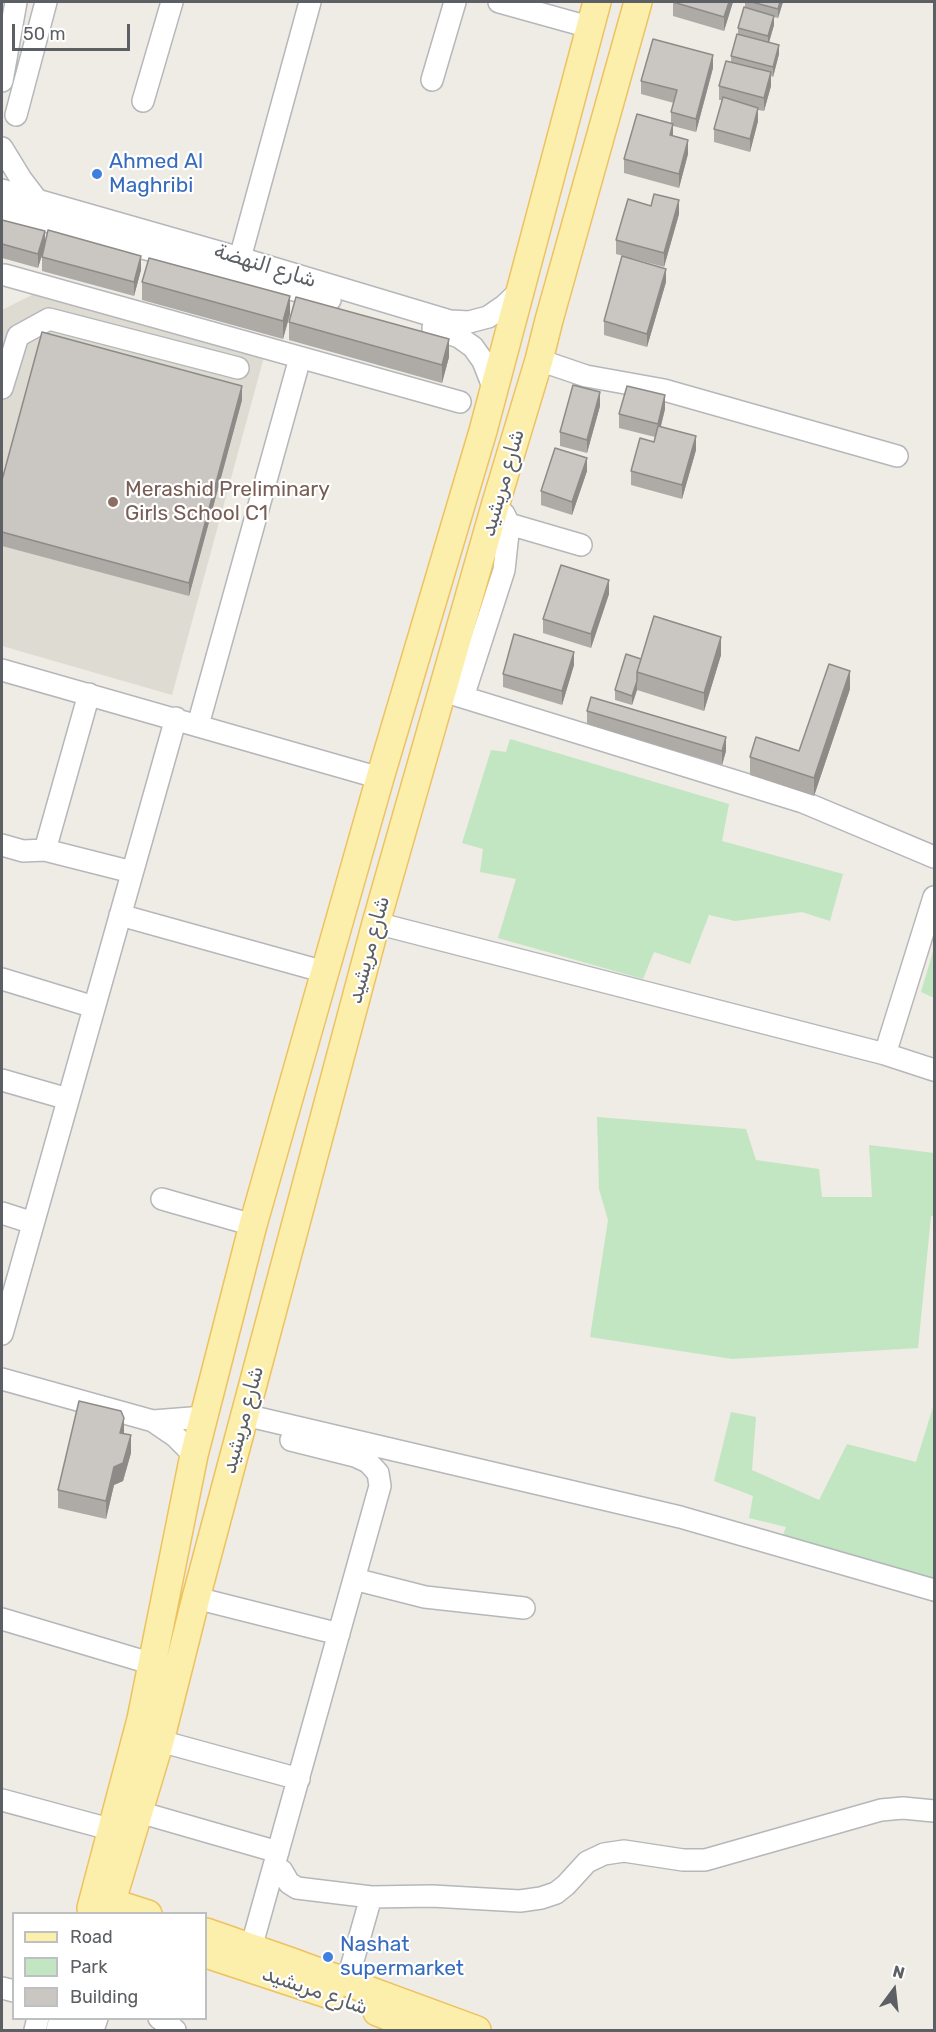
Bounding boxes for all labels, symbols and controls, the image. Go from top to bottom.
scale bar [15,12,134,50]
text: 50 m [23,23,66,45]
place label: Ahmed Al Maghribi [109,149,203,199]
marker: Ahmed Al Maghribi [90,167,104,181]
street label: شارع النهضة [211,238,319,294]
street label: شارع مريشيد [476,426,530,540]
place label: Merashid Preliminary Girls School C1 [125,477,330,527]
marker: Merashid Preliminary Girls School C1 [106,495,120,509]
street label: شارع مريشيد [343,893,395,1007]
street label: شارع مريشيد [217,1363,269,1477]
legend [12,1912,207,2020]
text: Road [70,1926,113,1948]
place label: Nashat supermarket [340,1932,464,1982]
marker: Nashat supermarket [321,1950,335,1964]
text: Park [70,1956,107,1978]
north arrow [864,1960,924,2020]
street label: شارع مريشيد [259,1961,371,2021]
text: N [891,1961,907,1983]
text: Building [70,1986,138,2008]

